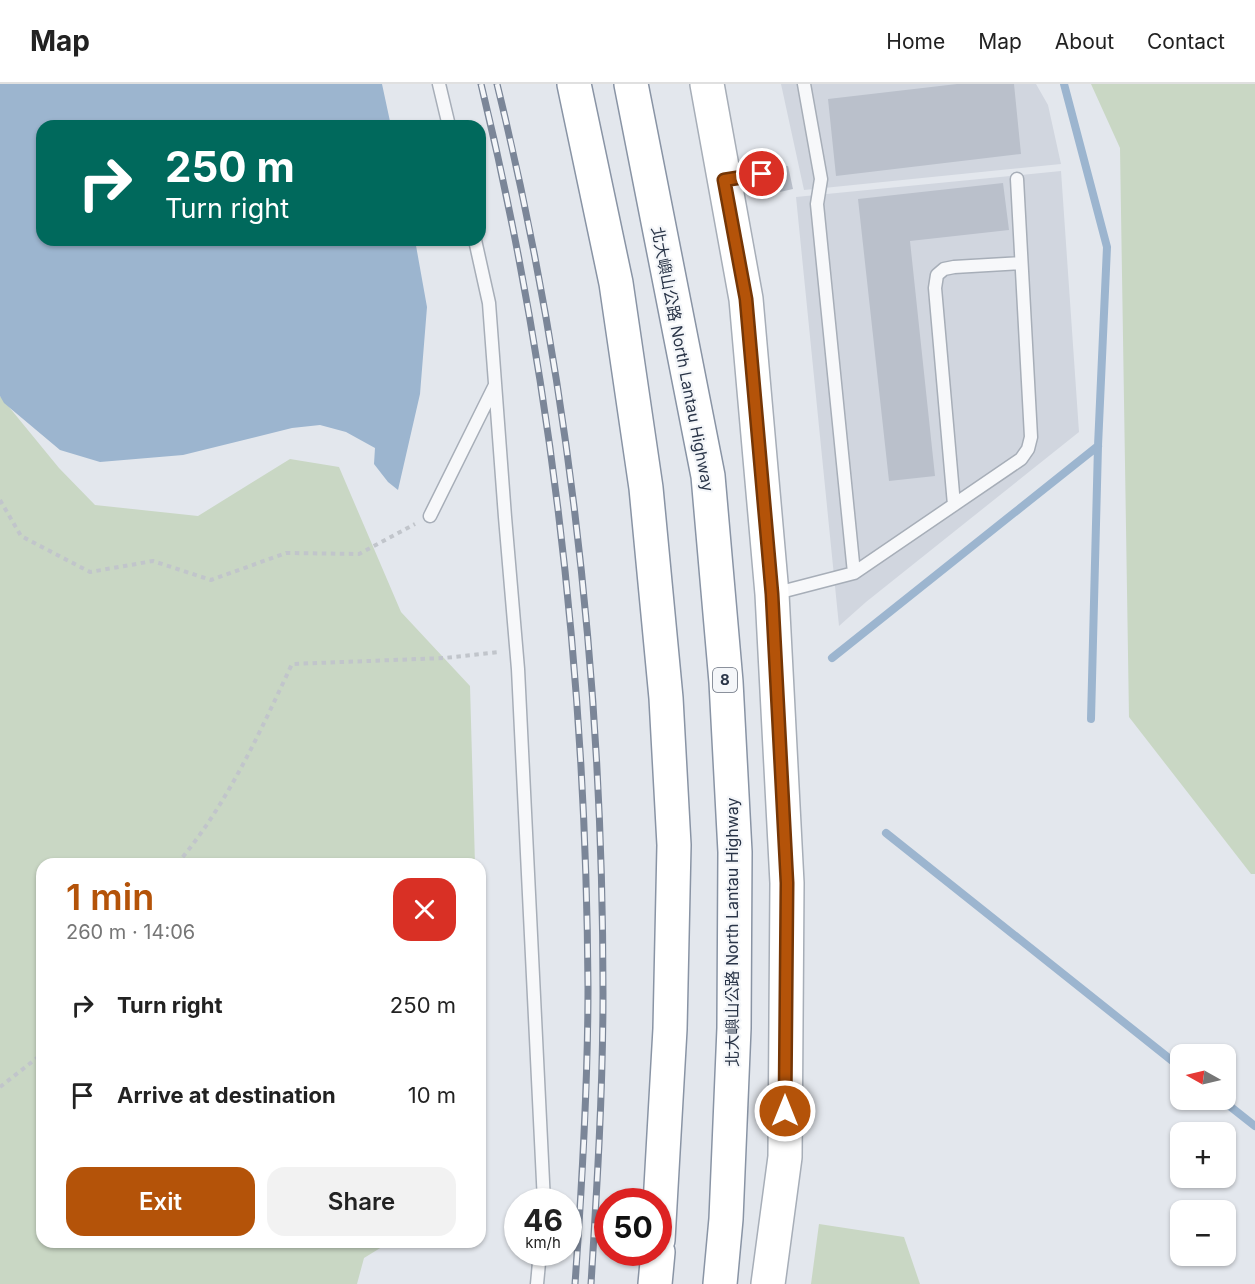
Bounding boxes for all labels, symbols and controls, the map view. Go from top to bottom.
text: Map [30,24,90,58]
text: Home [886,29,945,54]
text: Map [978,29,1022,54]
text: About [1055,29,1114,54]
text: Contact [1147,29,1225,54]
text: 250 m [165,141,295,192]
icon: right [66,144,144,222]
pin [736,148,787,199]
icon: arrive [745,157,778,190]
text: Turn right [165,192,289,225]
street label: 北大嶼山公路 North Lantau Highway [647,225,719,493]
road number: 8 [713,668,737,692]
street label: 北大嶼山公路 North Lantau Highway [722,797,742,1067]
text: 1 min [66,875,154,919]
button: close [393,878,456,941]
text: 260 m · 14:06 [66,920,195,944]
icon: right [66,989,99,1022]
text: Turn right [117,992,223,1018]
text: 250 m [390,992,456,1018]
north arrow [1170,1044,1236,1110]
map controls [1170,1044,1236,1266]
icon: arrive [66,1079,99,1112]
position arrow [753,1079,817,1143]
text: Arrive at destination [117,1082,336,1108]
text: 10 m [408,1082,456,1108]
button: + [1170,1122,1236,1188]
button: Exit [66,1167,255,1236]
button: Share [267,1167,456,1236]
speed limit sign: 50 [594,1188,672,1266]
button: − [1170,1200,1236,1266]
text: 46 [523,1202,563,1238]
text: km/h [525,1233,561,1252]

